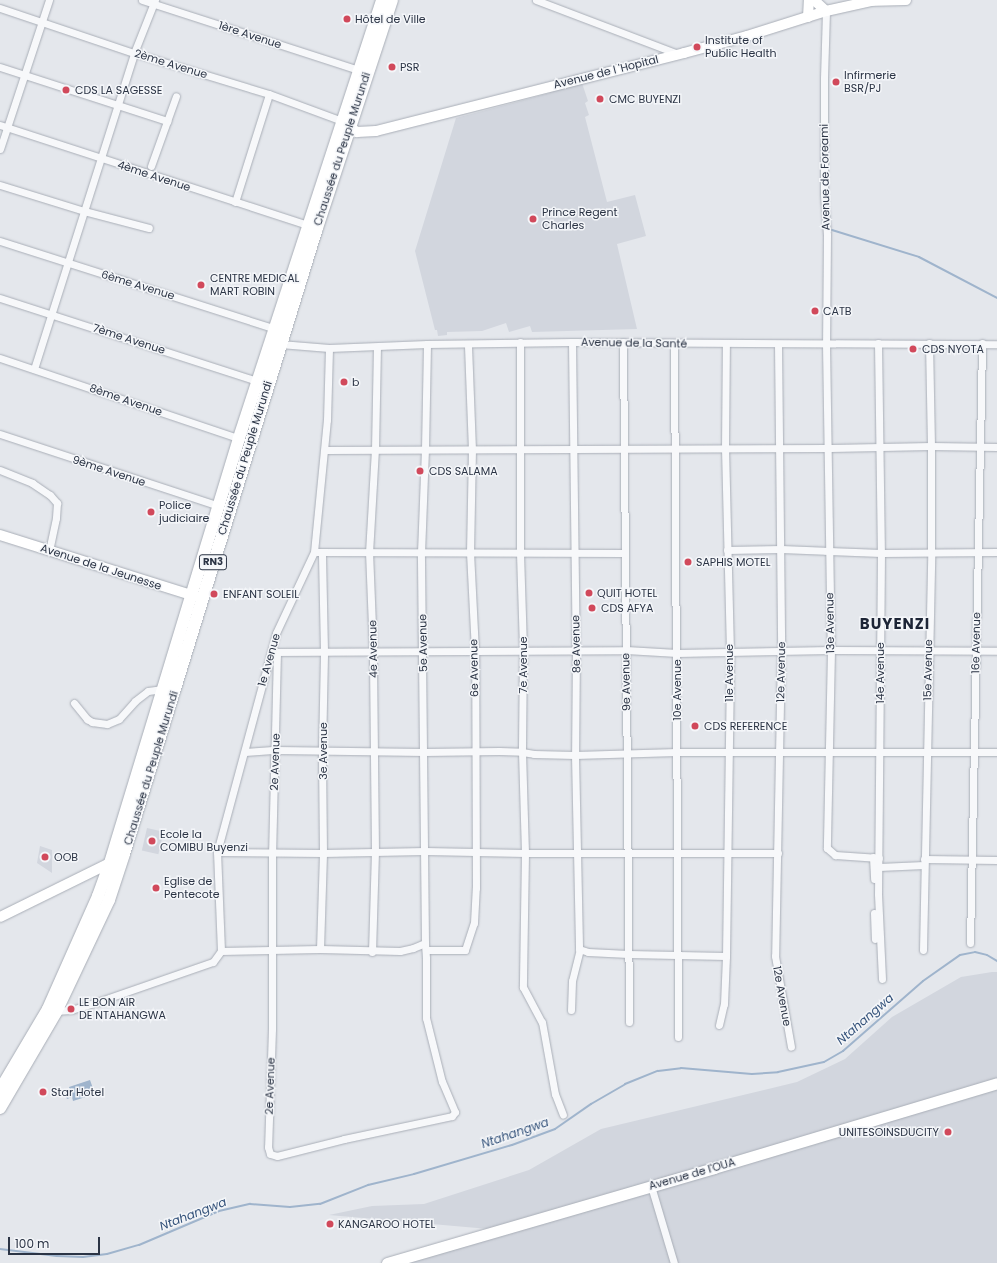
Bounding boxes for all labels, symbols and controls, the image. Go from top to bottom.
place label: Hôtel de Ville [355,12,426,26]
marker: Hôtel de Ville [342,14,352,24]
street label: 1ère Avenue [217,19,283,51]
place label: Institute of Public Health [705,34,776,60]
marker: Institute of Public Health [692,42,702,52]
street label: 2ème Avenue [133,47,209,81]
street label: Avenue de l 'Hopital [552,53,660,91]
place label: PSR [400,60,420,74]
marker: PSR [387,62,397,72]
place label: Infirmerie BSR/PJ [844,69,896,95]
street label: Chaussée du Peuple Murundi [311,71,373,227]
marker: Infirmerie BSR/PJ [831,77,841,87]
place label: CDS LA SAGESSE [75,83,162,97]
marker: CDS LA SAGESSE [60,84,72,96]
place label: CMC BUYENZI [609,92,681,106]
marker: CMC BUYENZI [594,93,606,105]
street label: Avenue de Foreami [817,124,833,230]
street label: 4ème Avenue [116,158,192,194]
place label: Prince Regent Charles [542,206,617,232]
marker: Prince Regent Charles [527,213,539,225]
street label: 6ème Avenue [100,268,176,302]
place label: CENTRE MEDICAL MART ROBIN [210,272,299,298]
marker: CENTRE MEDICAL MART ROBIN [195,279,207,291]
place label: CATB [823,304,852,318]
marker: CATB [810,306,820,316]
street label: 7ème Avenue [91,321,167,357]
street label: Avenue de la Santé [581,335,687,351]
place label: CDS NYOTA [922,342,984,356]
marker: CDS NYOTA [907,343,919,355]
place label: b [352,375,359,389]
marker: b [339,377,349,387]
street label: Chaussée du Peuple Murundi [215,379,275,537]
street label: 8ème Avenue [88,381,164,419]
street label: 9ème Avenue [71,453,147,489]
place label: CDS SALAMA [429,464,498,478]
marker: CDS SALAMA [414,465,426,477]
place label: Police judiciaire [159,499,209,525]
marker: Police judiciaire [146,507,156,517]
street label: Avenue de la Jeunesse [39,541,163,593]
road number: RN3 [198,554,228,570]
place label: SAPHIS MOTEL [696,555,770,569]
marker: SAPHIS MOTEL [683,557,693,567]
place label: QUIT HOTEL [597,586,657,600]
place label: ENFANT SOLEIL [223,587,299,601]
marker: ENFANT SOLEIL [208,588,220,600]
marker: QUIT HOTEL [584,588,594,598]
street label: 13e Avenue [823,592,837,654]
place label: CDS AFYA [601,601,653,615]
marker: CDS AFYA [586,602,598,614]
street label: 16e Avenue [969,612,983,674]
street label: 5e Avenue [416,614,430,672]
street label: 8e Avenue [569,615,583,673]
district label: BUYENZI [860,615,930,633]
street label: 4e Avenue [366,620,380,678]
street label: 1e Avenue [255,632,283,688]
street label: 7e Avenue [516,636,530,694]
street label: 6e Avenue [467,639,481,697]
street label: 15e Avenue [921,639,935,701]
street label: 12e Avenue [774,641,788,703]
street label: 14e Avenue [873,642,887,704]
street label: 11e Avenue [722,644,736,702]
street label: 9e Avenue [619,653,633,711]
street label: 10e Avenue [670,659,684,721]
street label: Chaussée du Peuple Murundi [121,689,181,847]
place label: CDS REFERENCE [704,719,787,733]
marker: CDS REFERENCE [689,720,701,732]
street label: 3e Avenue [316,722,330,780]
street label: 2e Avenue [267,733,283,791]
place label: Ecole la COMIBU Buyenzi [160,828,248,854]
marker: Ecole la COMIBU Buyenzi [147,836,157,846]
place label: OOB [54,850,78,864]
marker: OOB [39,851,51,863]
place label: Eglise de Pentecote [164,875,220,901]
marker: Eglise de Pentecote [151,883,161,893]
street label: 12e Avenue [770,965,794,1027]
water label: Ntahangwa [834,990,896,1048]
place label: LE BON AIR DE NTAHANGWA [79,996,166,1022]
marker: LE BON AIR DE NTAHANGWA [66,1004,76,1014]
street label: 2e Avenue [262,1057,278,1115]
place label: Star Hotel [51,1085,104,1099]
marker: Star Hotel [38,1087,48,1097]
water label: Ntahangwa [479,1115,551,1151]
place label: UNITESOINSDUCITY [839,1125,939,1139]
marker: UNITESOINSDUCITY [942,1126,954,1138]
street label: Avenue de l'OUA [647,1155,737,1193]
water label: Ntahangwa [158,1195,228,1233]
place label: KANGAROO HOTEL [338,1217,435,1231]
marker: KANGAROO HOTEL [325,1219,335,1229]
scale bar [10,1229,102,1255]
text: 100 m [15,1235,49,1252]

